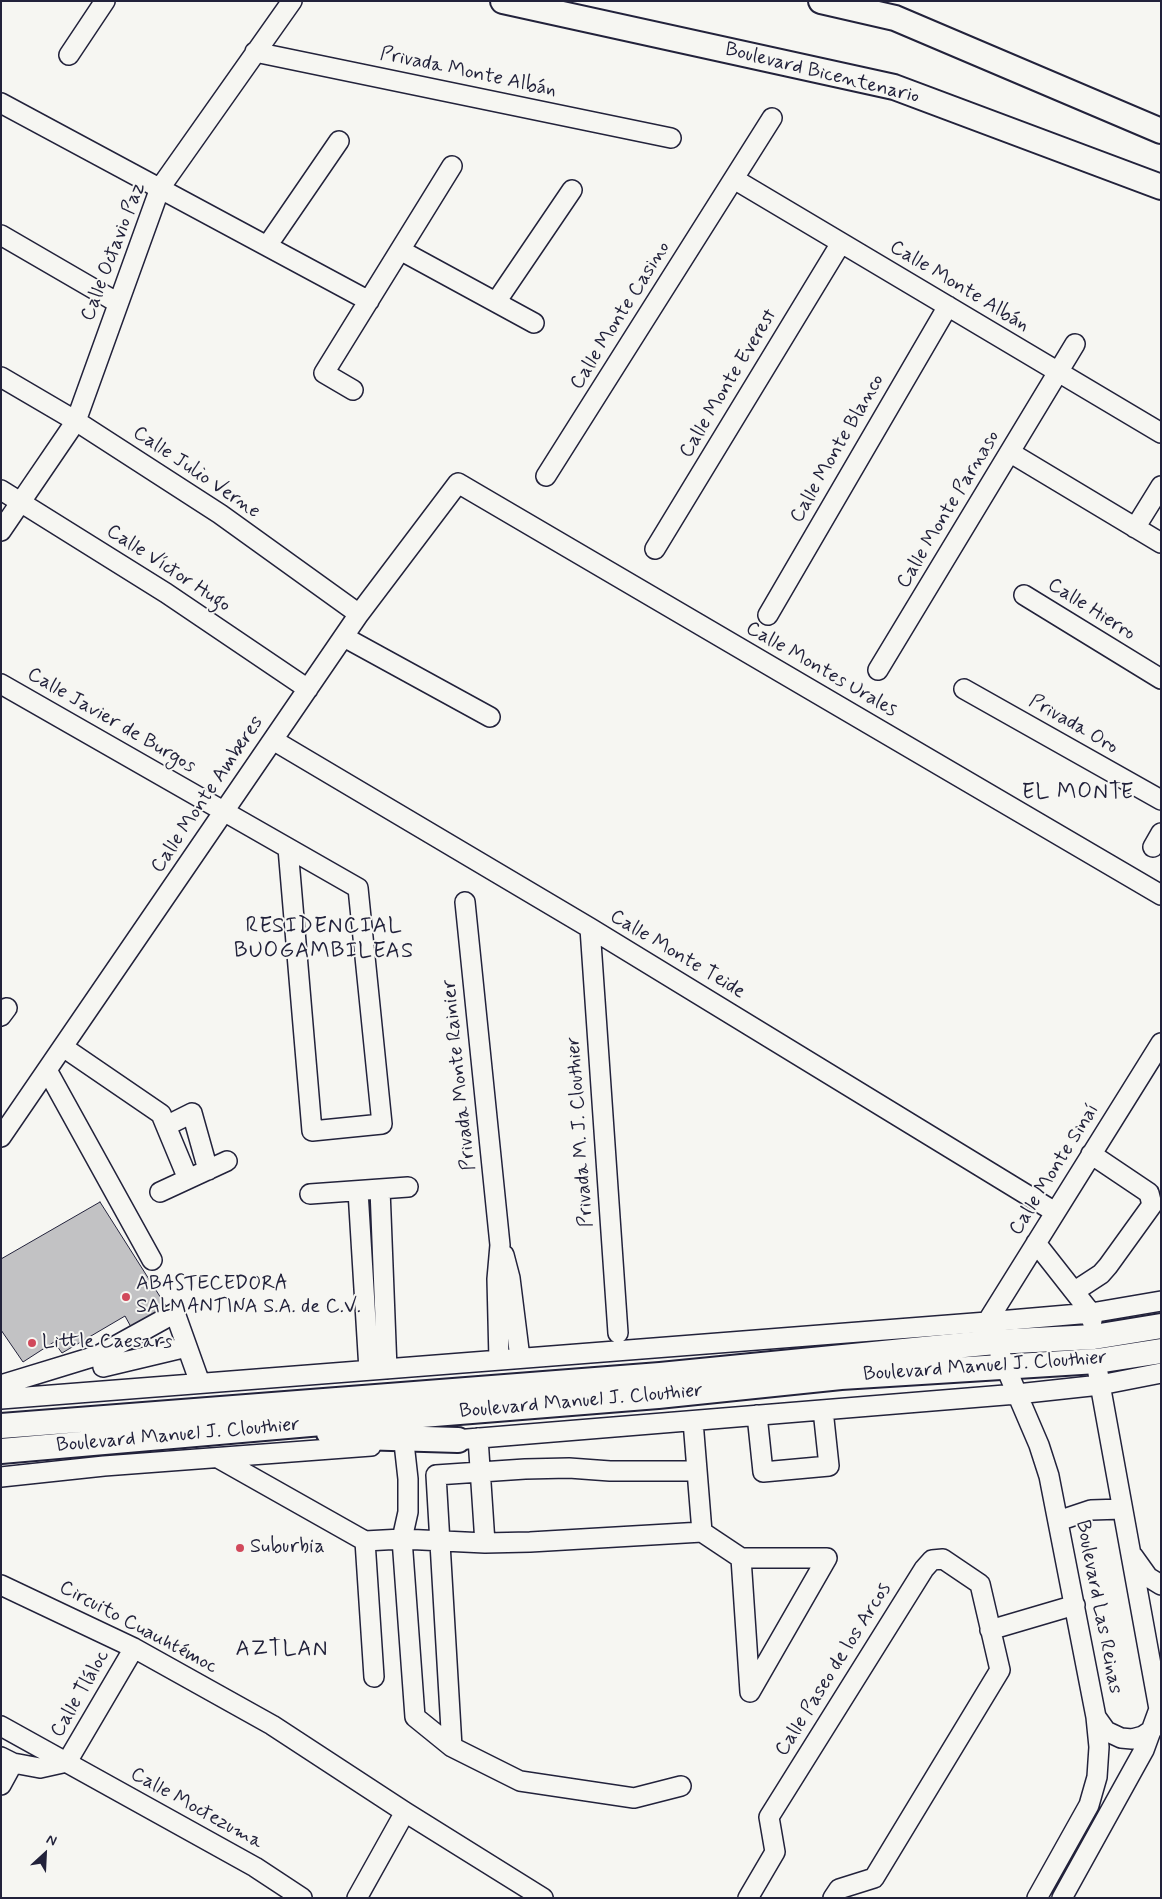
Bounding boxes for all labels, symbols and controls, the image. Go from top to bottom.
street label: Boulevard Bicentenario [722,38,922,110]
street label: Privada Monte Albán [378,43,558,103]
street label: Calle Octavio Paz [77,179,151,325]
street label: Calle Monte Albán [885,236,1033,338]
street label: Calle Monte Casino [566,237,676,395]
street label: Calle Monte Everest [675,305,783,463]
street label: Calle Monte Blanco [786,370,890,528]
street label: Calle Julio Verne [128,421,264,525]
street label: Calle Monte Parnaso [892,427,1006,593]
street label: Calle Víctor Hugo [101,520,235,618]
street label: Calle Hierro [1043,574,1139,646]
street label: Calle Montes Urales [741,617,901,723]
street label: Calle Javier de Burgos [22,663,200,779]
street label: Privada Oro [1024,690,1122,760]
street label: Calle Monte Amberes [147,712,269,878]
district label: EL MONTE [1017,780,1139,806]
street label: Calle Monte Teide [605,905,749,1005]
district label: RESIDENCIAL BUOGAMBILEAS [232,914,416,966]
street label: Privada Monte Rainier [438,978,482,1172]
street label: Privada M. J. Clouthier [562,1036,600,1228]
street label: Calle Monte Sinaí [1005,1100,1105,1240]
place label: ABASTECEDORA SALMANTINA S.A. de C.V. [136,1273,361,1320]
marker: ABASTECEDORA SALMANTINA S.A. de C.V. [120,1291,132,1303]
place label: Little Caesars [42,1331,172,1355]
marker: Little Caesars [26,1337,38,1349]
street label: Boulevard Manuel J. Clouthier [862,1347,1108,1387]
street label: Boulevard Manuel J. Clouthier [458,1379,704,1425]
street label: Boulevard Manuel J. Clouthier [55,1413,301,1459]
street label: Boulevard Las Reinas [1069,1518,1127,1696]
place label: Suburbia [250,1536,325,1560]
marker: Suburbia [234,1542,246,1554]
street label: Circuito Cuauhtémoc [55,1576,221,1680]
street label: Calle Paseo de los Arcos [771,1579,897,1761]
district label: AZTLAN [234,1637,330,1663]
street label: Calle Tláloc [46,1646,116,1742]
street label: Calle Moctezuma [126,1763,266,1855]
north arrow [20,1829,70,1879]
text: N [43,1830,59,1851]

